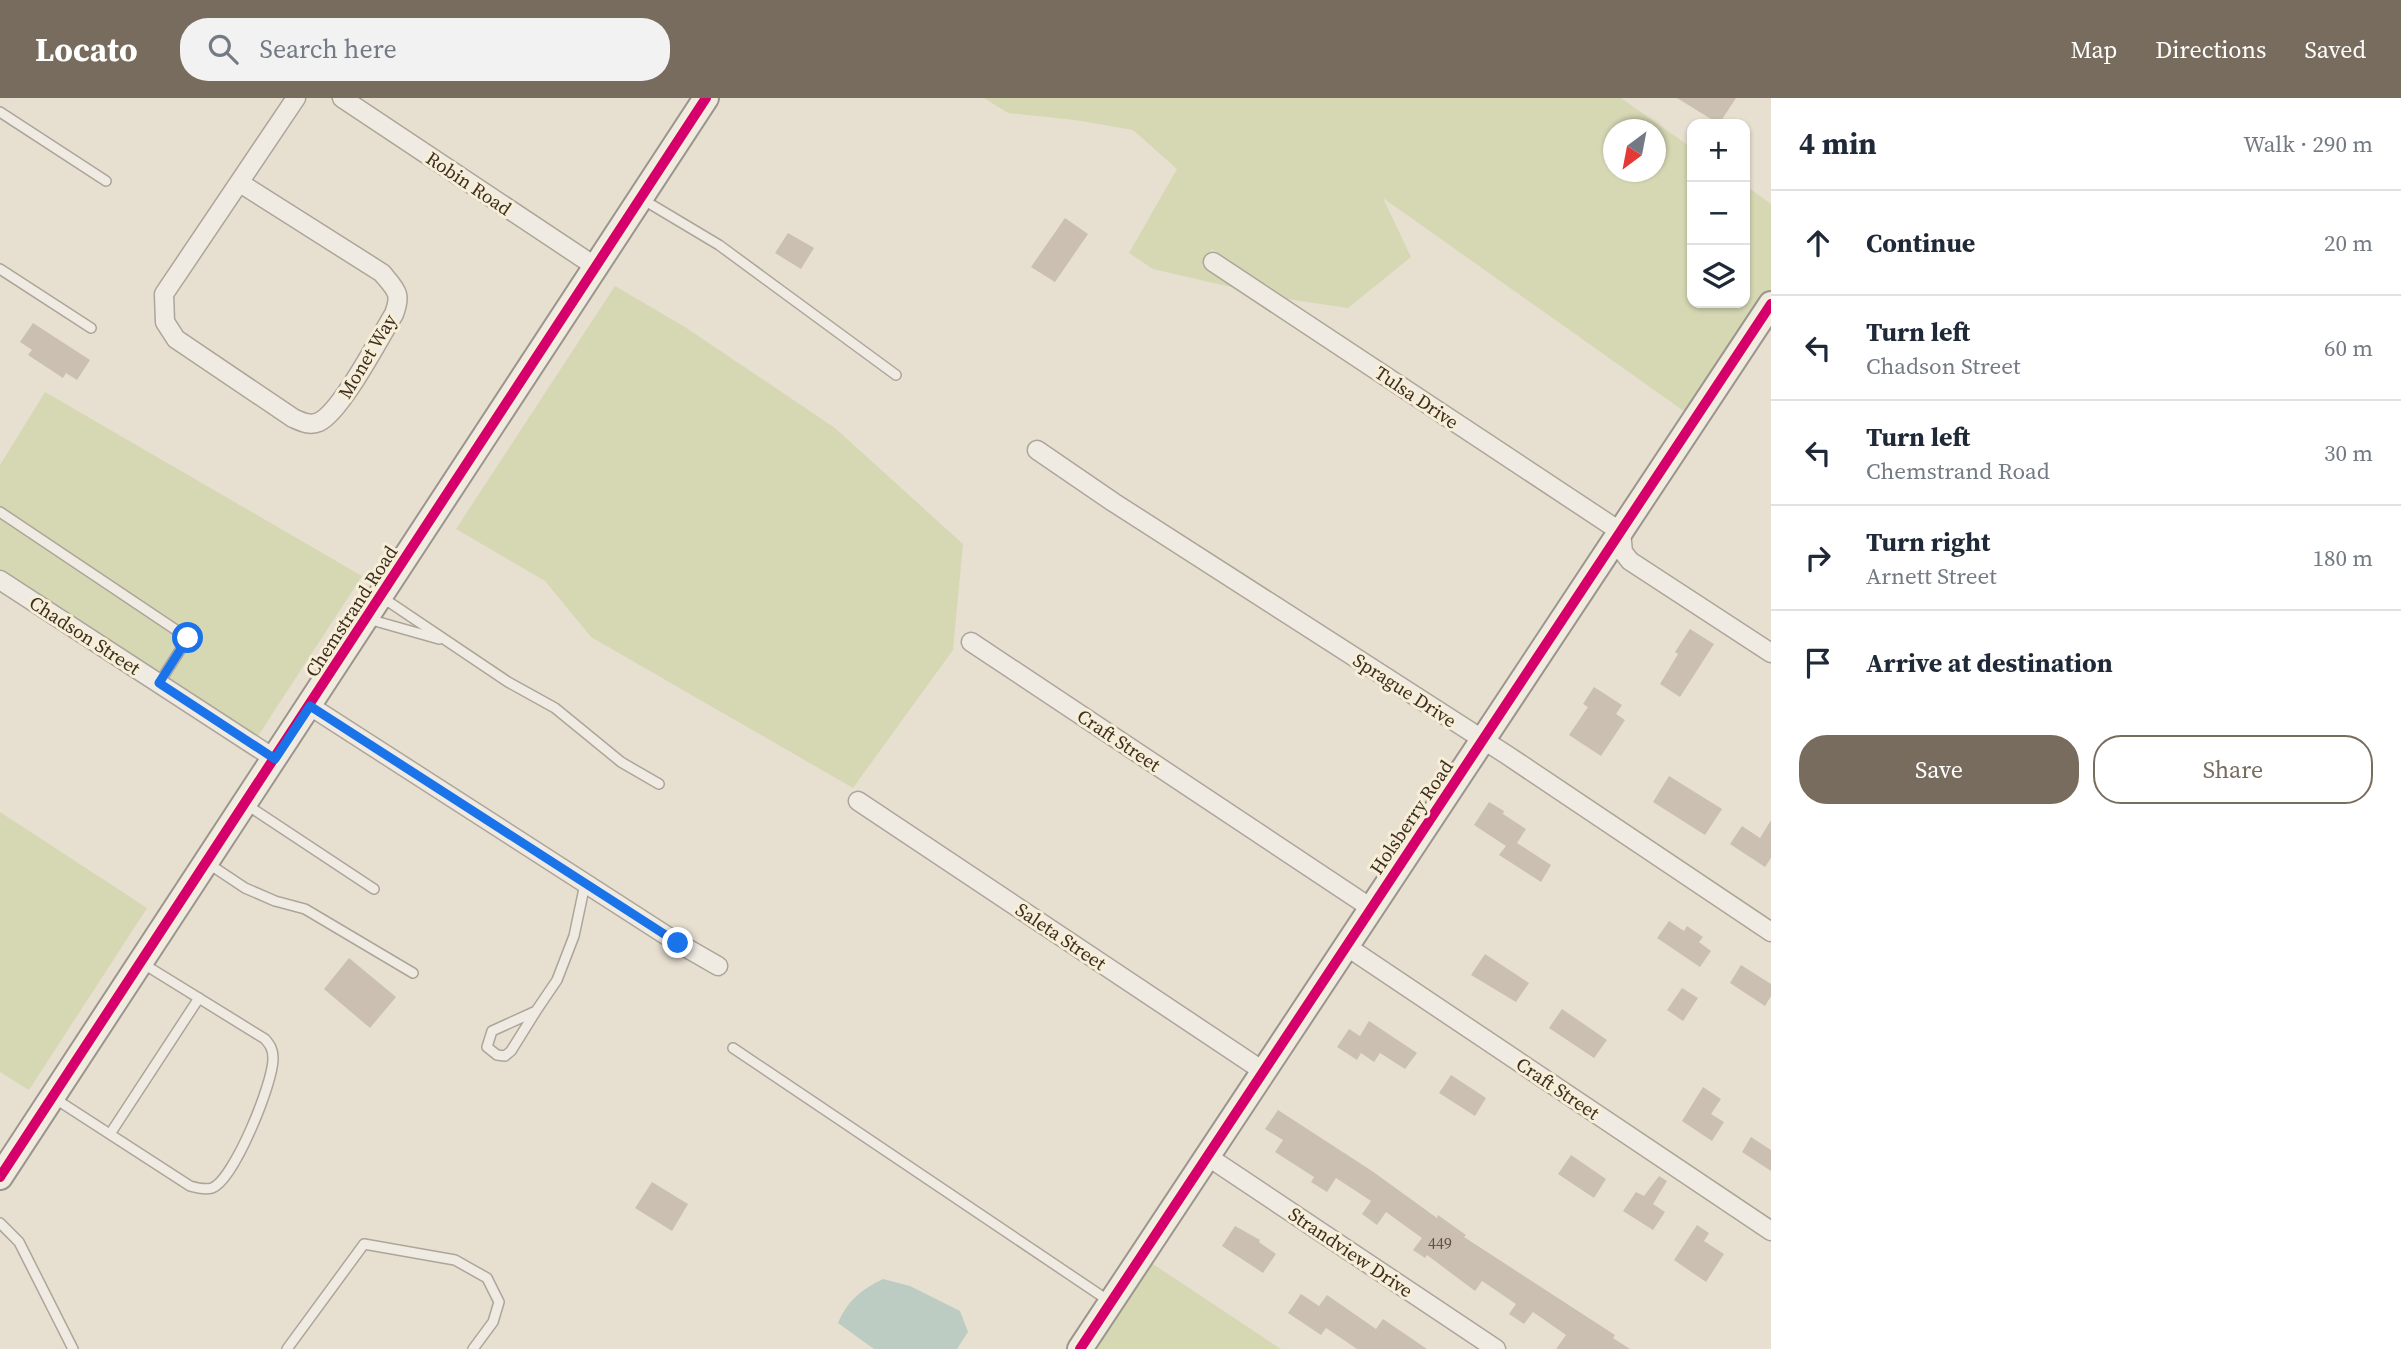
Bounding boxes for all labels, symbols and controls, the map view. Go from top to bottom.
search box [180,18,670,81]
text: Locato [35,27,138,72]
icon: search [204,30,242,68]
text: Search here [260,31,397,67]
text: Map [2070,33,2117,66]
text: Directions [2155,33,2266,66]
text: Saved [2304,33,2366,66]
north arrow [1603,119,1666,182]
map controls [1687,119,1750,308]
button: + [1687,119,1750,182]
text: 4 min [1799,123,1877,164]
text: Walk · 290 m [2243,128,2373,160]
street label: Robin Road [421,145,517,221]
button: − [1687,182,1750,245]
icon: ahead [1799,224,1837,262]
text: Continue [1866,225,1975,261]
text: 20 m [2324,227,2373,259]
button: layers [1687,245,1750,308]
street label: Monet Way [331,309,403,403]
text: Turn left [1866,314,1970,350]
icon: left [1799,329,1837,367]
text: 60 m [2324,332,2373,364]
text: Chadson Street [1866,350,2020,382]
street label: Tulsa Drive [1370,359,1464,435]
text: Turn left [1866,419,1970,455]
icon: left [1799,434,1837,472]
text: 30 m [2324,437,2373,469]
text: Chemstrand Road [1866,455,2050,487]
text: Turn right [1866,524,1990,560]
icon: right [1799,539,1837,577]
street label: Chemstrand Road [299,540,403,682]
text: 180 m [2312,542,2373,574]
text: Arnett Street [1866,560,1997,592]
street label: Chadson Street [24,589,146,681]
route start [172,622,203,653]
icon: arrive [1799,644,1837,682]
text: Arrive at destination [1866,645,2113,681]
street label: Sprague Drive [1348,647,1462,733]
street label: Craft Street [1072,703,1166,778]
button: Save [1799,735,2079,804]
button: Share [2093,735,2373,804]
street label: Holsberry Road [1363,755,1459,879]
street label: Saleta Street [1011,896,1112,976]
route end [662,927,693,958]
street label: Craft Street [1511,1051,1605,1126]
street label: Strandview Drive [1284,1201,1418,1303]
house number: 449 [1428,1232,1452,1254]

